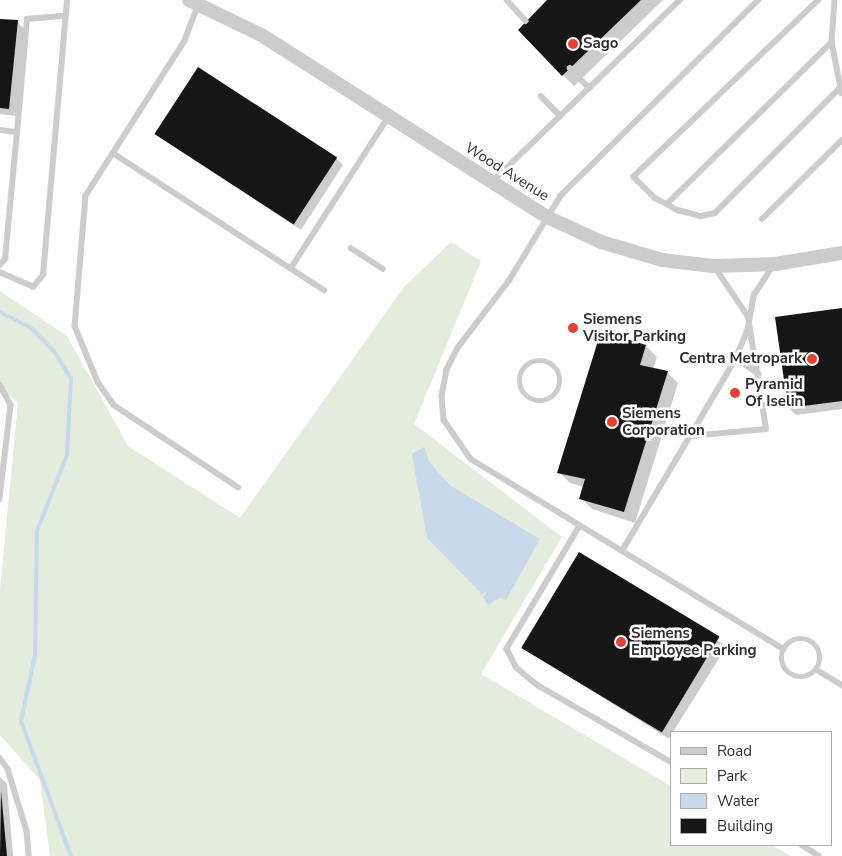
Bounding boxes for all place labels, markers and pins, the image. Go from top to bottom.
place label: Sago [583,35,618,53]
marker: Sago [567,38,579,50]
place label: Siemens Visitor Parking [583,310,686,345]
marker: Siemens Visitor Parking [567,322,579,334]
place label: Centra Metropark [679,350,802,368]
marker: Centra Metropark [806,353,818,365]
place label: Pyramid Of Iselin [745,375,803,410]
marker: Pyramid Of Iselin [729,387,741,399]
place label: Siemens Corporation [622,404,705,439]
marker: Siemens Corporation [606,416,618,428]
place label: Siemens Employee Parking [631,624,757,659]
marker: Siemens Employee Parking [615,636,627,648]

